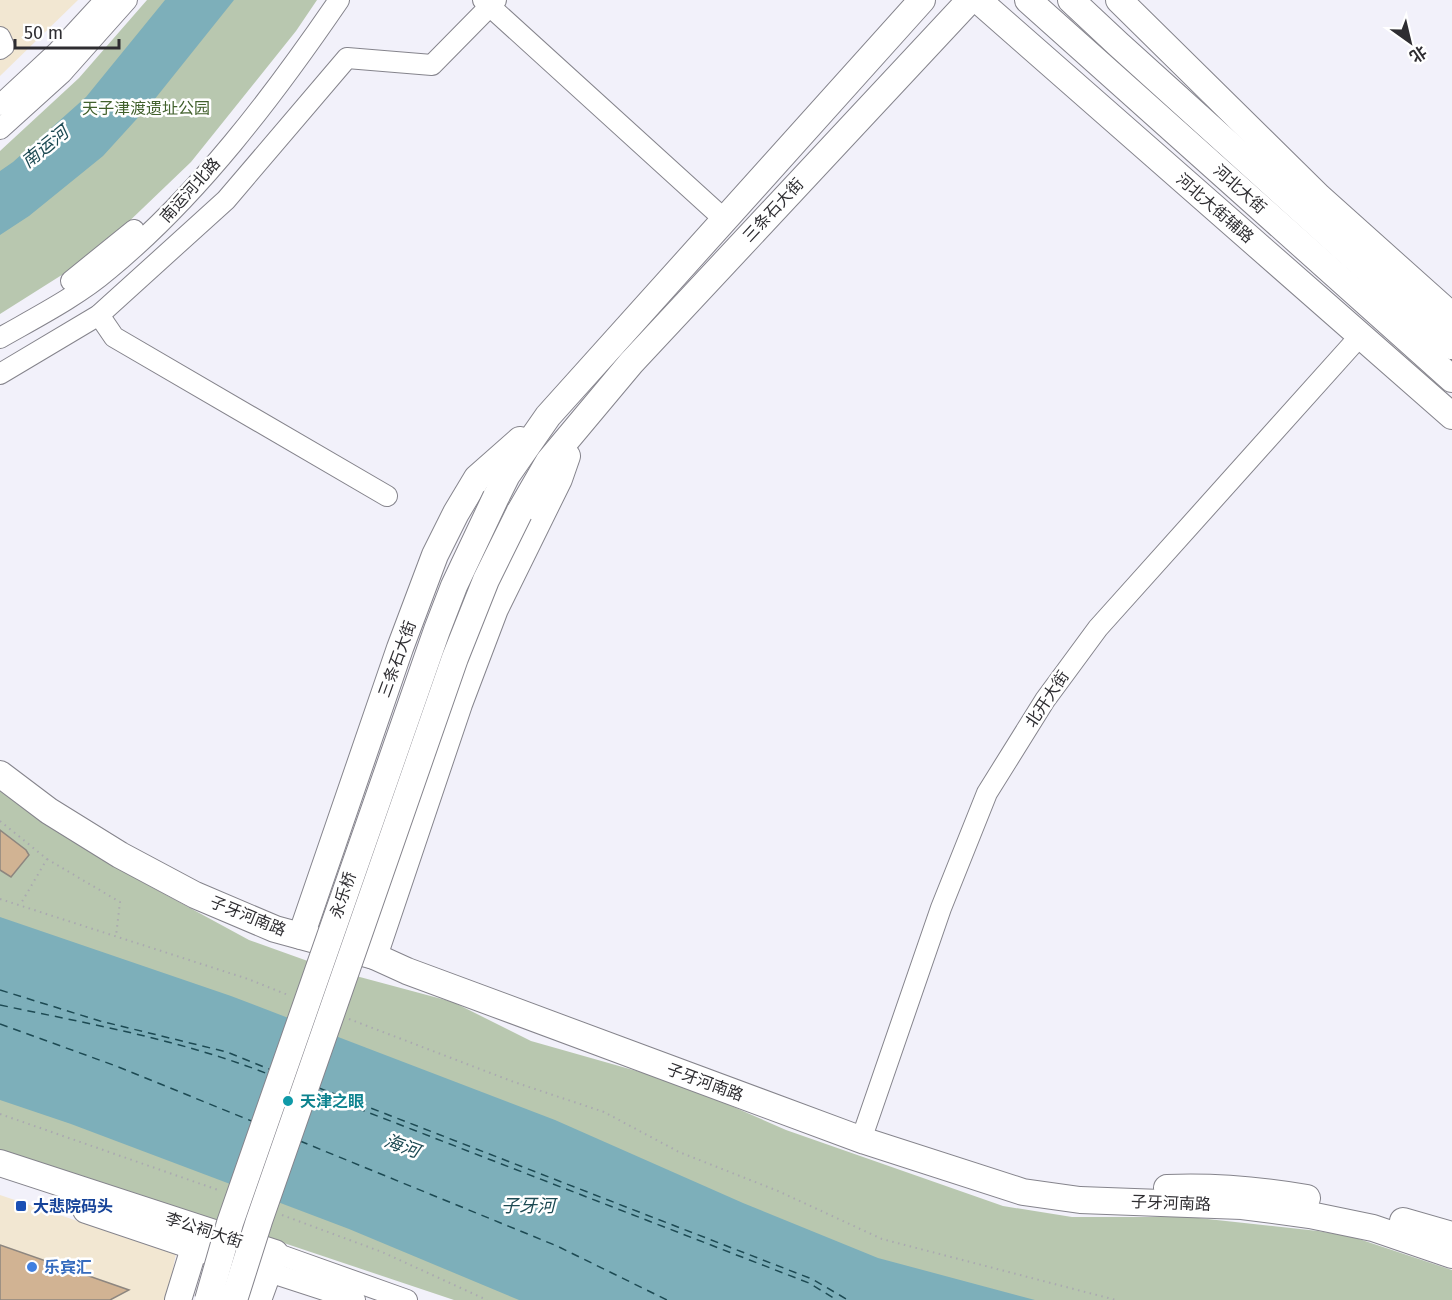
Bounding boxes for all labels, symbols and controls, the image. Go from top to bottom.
scale bar [15,12,118,50]
north arrow [1380,12,1440,72]
text: 50 m [24,22,63,44]
text: 北 [1406,42,1430,66]
park label: 天子津渡遗址公园 [82,99,210,118]
water label: 南运河 [17,120,75,173]
street label: 南运河北路 [156,154,224,226]
street label: 河北大街 [1210,161,1270,217]
street label: 河北大街辅路 [1173,169,1257,247]
street label: 三条石大街 [739,174,807,246]
street label: 三条石大街 [374,618,420,700]
street label: 北开大街 [1021,667,1073,731]
street label: 永乐桥 [326,869,360,921]
street label: 子牙河南路 [207,892,289,940]
street label: 子牙河南路 [664,1059,746,1105]
place label: 天津之眼 [300,1092,364,1111]
marker: 天津之眼 [281,1094,295,1108]
water label: 海河 [381,1130,425,1164]
street label: 子牙河南路 [1131,1192,1211,1214]
water label: 子牙河 [501,1195,558,1217]
place label: 大悲院码头 [33,1197,113,1216]
marker: 大悲院码头 [14,1199,28,1213]
street label: 李公祠大街 [163,1209,245,1251]
place label: 乐宾汇 [44,1258,92,1277]
marker: 乐宾汇 [25,1260,39,1274]

